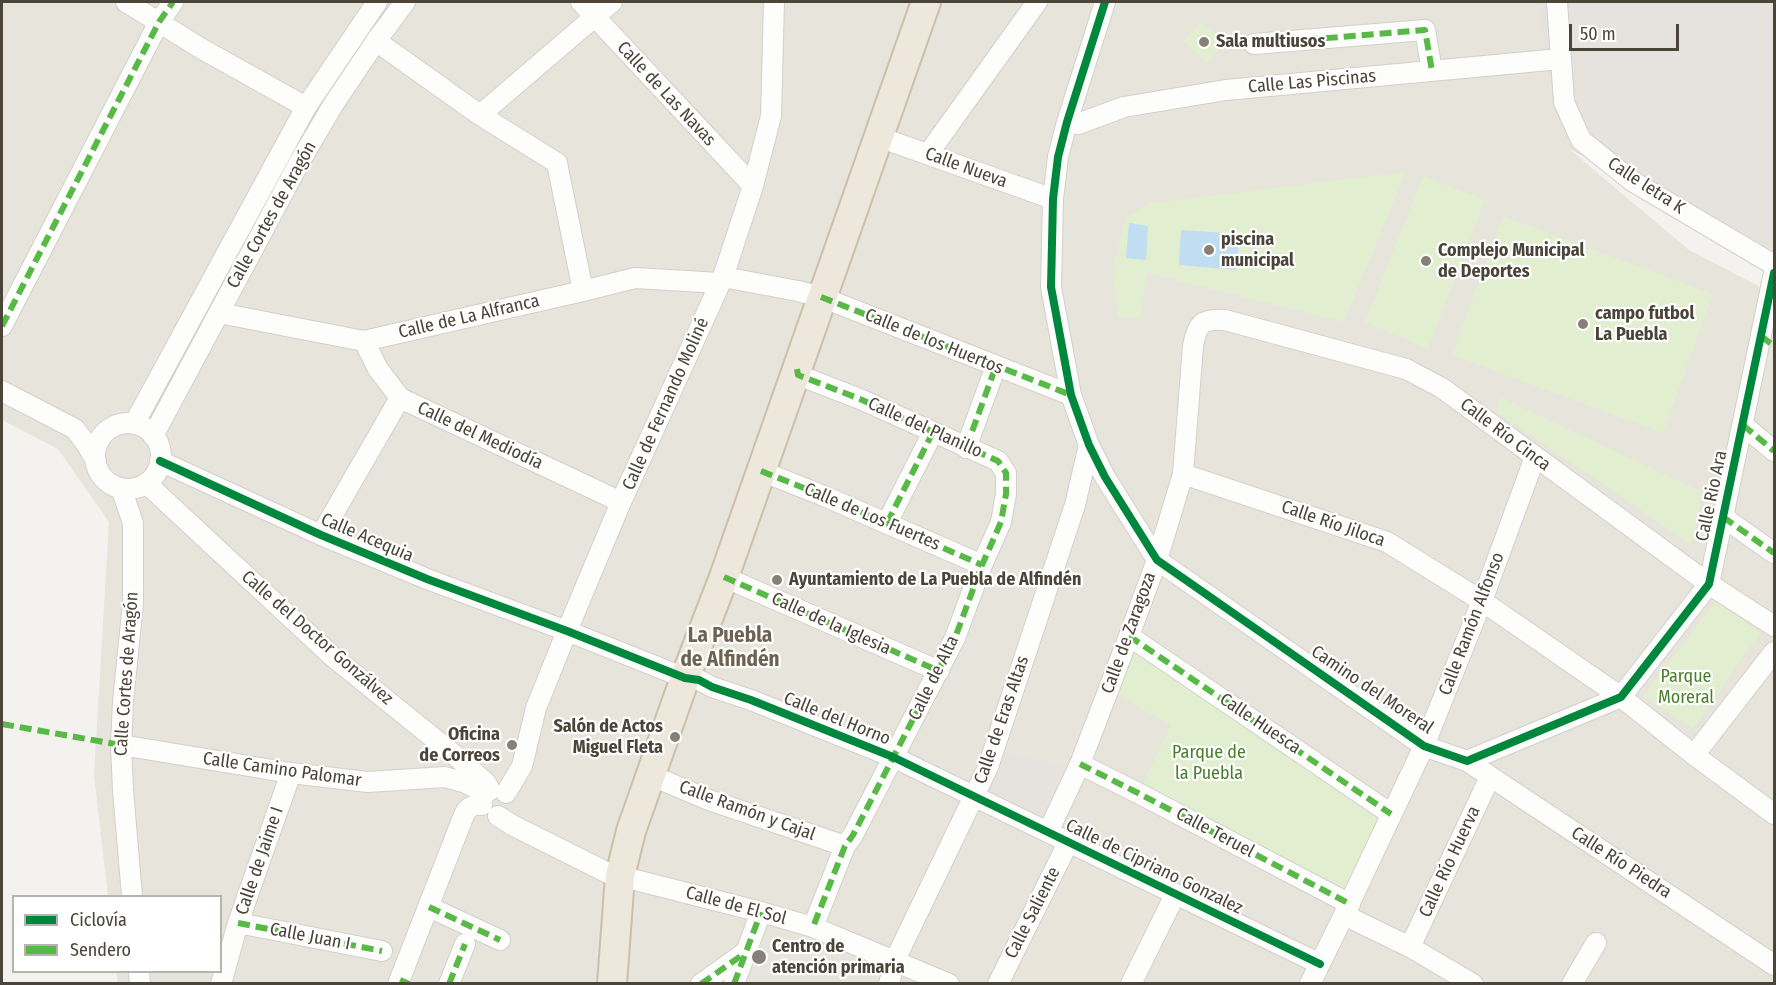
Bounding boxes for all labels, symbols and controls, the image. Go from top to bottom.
scale bar [1572,12,1682,50]
text: 50 m [1580,23,1616,45]
place label: Sala multiusos [1216,31,1325,53]
marker: Sala multiusos [1197,35,1211,49]
street label: Calle de Las Navas [612,37,720,151]
street label: Calle Las Piscinas [1247,66,1377,98]
street label: Calle Cortes de Aragón [223,138,321,292]
street label: Calle Nueva [922,143,1010,193]
street label: Calle letra K [1603,153,1689,219]
place label: piscina municipal [1221,229,1294,272]
place label: Complejo Municipal de Deportes [1438,240,1584,282]
marker: piscina municipal [1202,243,1216,257]
marker: Complejo Municipal de Deportes [1419,254,1433,268]
street label: Calle de La Alfranca [396,290,542,344]
place label: campo futbol La Puebla [1595,303,1694,346]
street label: Calle de los Huertos [862,304,1006,380]
street label: Calle de Fernando Moliné [618,314,714,494]
marker: campo futbol La Puebla [1576,317,1590,331]
street label: Calle del Planillo [864,393,986,463]
street label: Calle Río Cinca [1455,394,1555,476]
street label: Calle del Mediodía [414,397,546,475]
street label: Calle Rio Ara [1692,449,1732,543]
street label: Calle de Los Fuertes [801,479,943,555]
street label: Calle Río Jiloca [1278,496,1388,552]
street label: Calle Acequia [318,509,416,567]
street label: Calle Ramón Alfonso [1435,550,1509,698]
street label: Calle del Doctor Gonzálvez [237,566,397,710]
place label: Ayuntamiento de La Puebla de Alfindén [789,569,1081,591]
street label: Calle de Zaragoza [1097,569,1161,697]
marker: Ayuntamiento de La Puebla de Alfindén [770,573,784,587]
street label: Calle de la Iglesia [768,588,894,660]
street label: Calle Cortes de Aragón [110,591,144,757]
district label: La Puebla de Alfindén [680,623,780,673]
street label: Calle de Alta [904,632,964,724]
street label: Camino del Moreral [1307,641,1437,739]
street label: Calle de Eras Altas [970,653,1034,787]
park label: Parque Moreral [1658,666,1714,708]
street label: Calle del Horno [780,688,894,750]
street label: Calle Huesca [1215,689,1305,759]
place label: Salón de Actos Miguel Fleta [553,716,663,758]
place label: Oficina de Correos [419,724,500,766]
marker: Salón de Actos Miguel Fleta [668,730,682,744]
marker: Oficina de Correos [505,738,519,752]
park label: Parque de la Puebla [1172,742,1246,784]
street label: Calle Camino Palomar [201,748,363,792]
street label: Calle Ramón y Cajal [676,776,818,846]
street label: Calle Teruel [1172,803,1258,863]
street label: Calle Río Huerva [1415,803,1485,921]
street label: Calle de Jaime I [231,804,289,918]
street label: Calle de Cipriano Gonzalez [1062,815,1246,919]
street label: Calle Río Piedra [1567,823,1675,903]
street label: Calle Saliente [1001,864,1065,962]
street label: Calle de El Sol [683,882,789,930]
legend [12,895,222,973]
text: Ciclovía [70,909,127,931]
street label: Calle Juan I [268,919,352,955]
place label: Centro de atención primaria [772,936,905,978]
text: Sendero [70,939,131,961]
marker: Centro de atención primaria [750,948,768,966]

